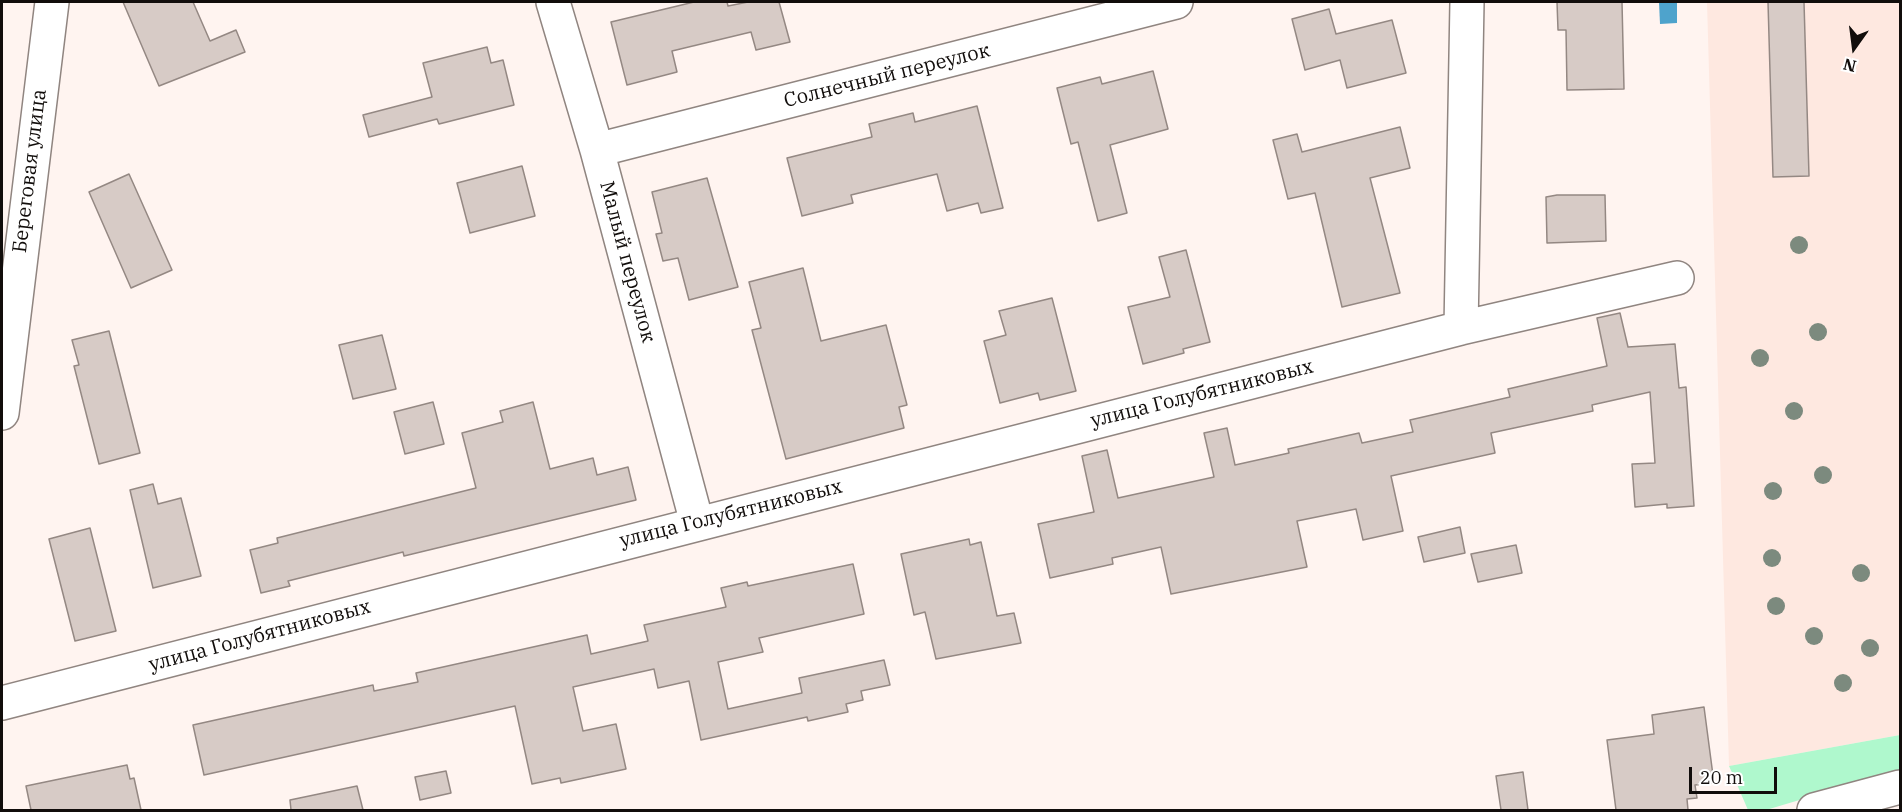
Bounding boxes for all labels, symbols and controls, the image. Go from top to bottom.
north arrow [1824,18,1884,78]
street label: Солнечный переулок [782,39,992,113]
text: N [1841,54,1858,77]
street label: Береговая улица [8,88,52,254]
street label: Малый переулок [594,179,660,345]
street label: улица Голубятниковых [1088,355,1316,433]
street label: улица Голубятниковых [617,475,845,553]
street label: улица Голубятниковых [146,595,374,677]
scale bar [1692,755,1780,793]
text: 20 m [1700,766,1743,789]

